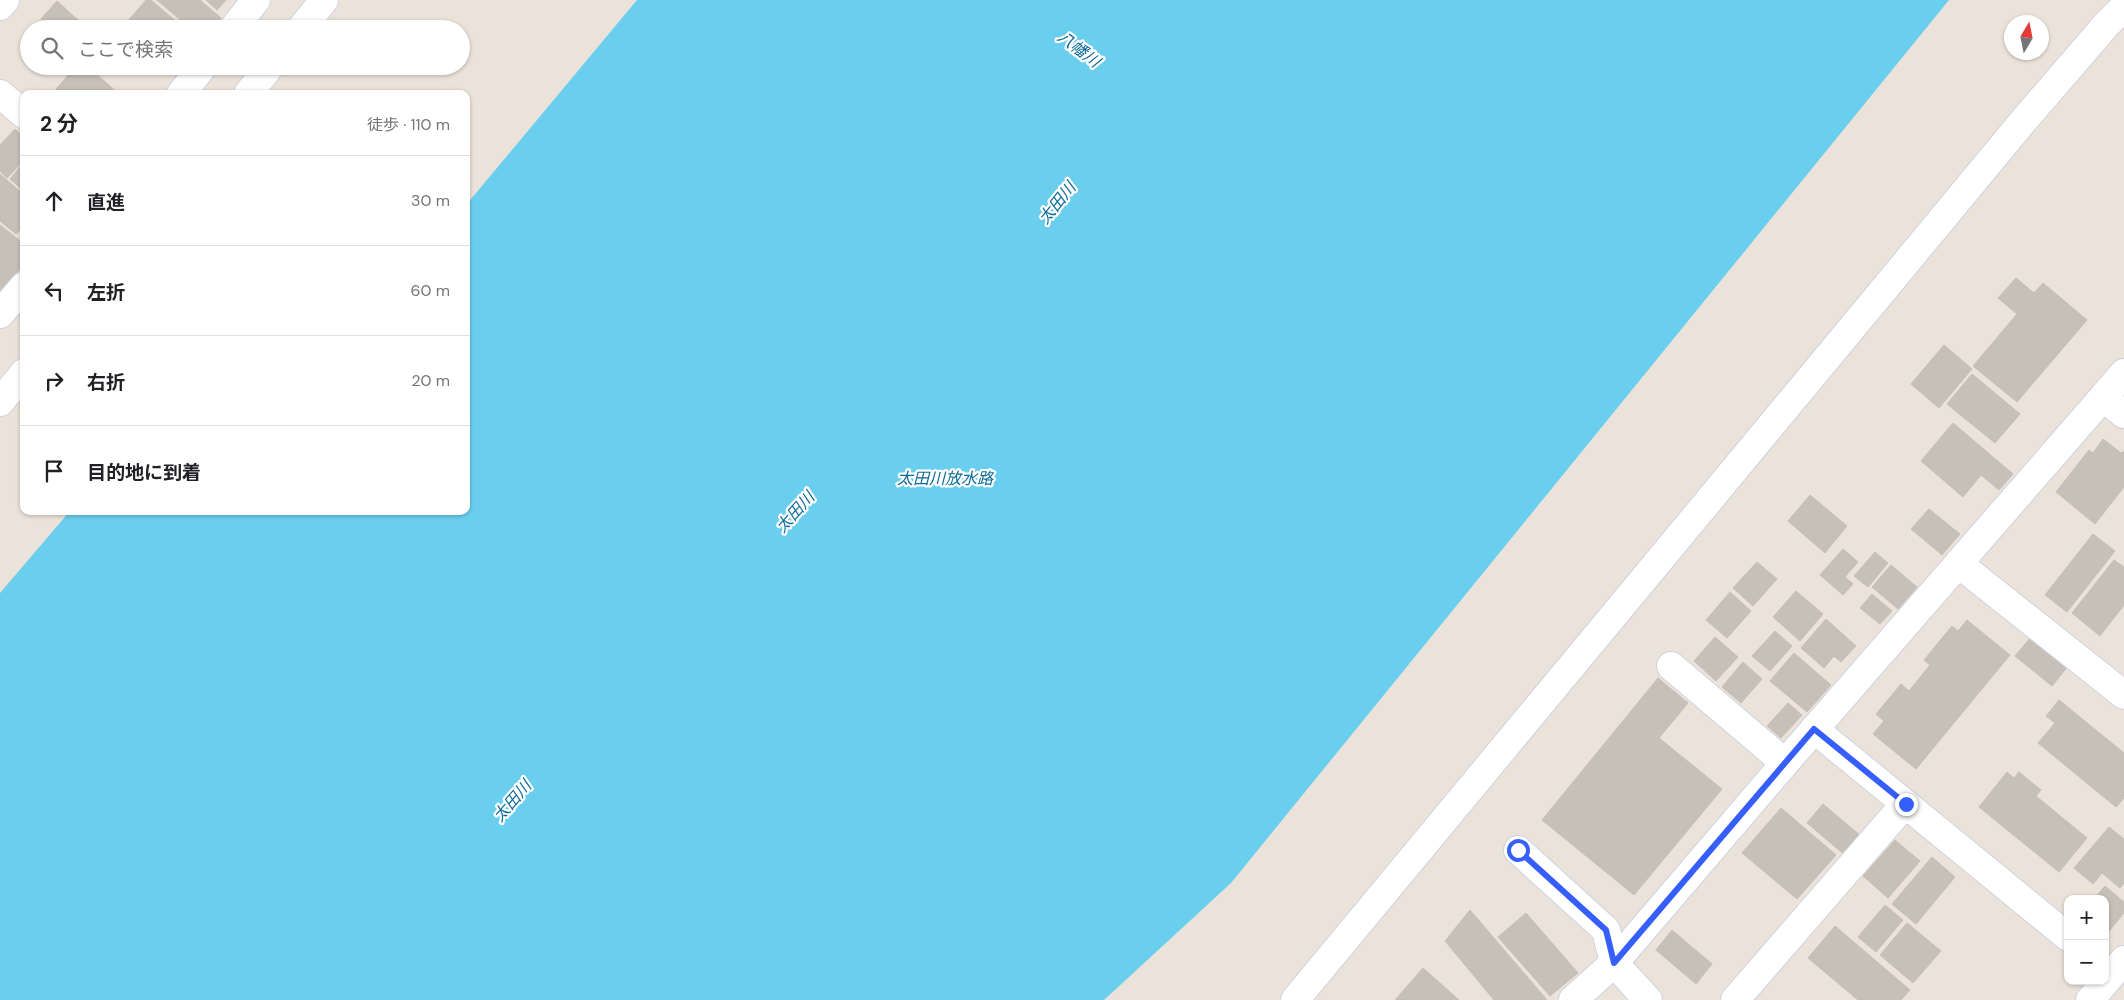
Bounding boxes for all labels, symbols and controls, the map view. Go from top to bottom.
north arrow [2004,15,2049,60]
search box [20,20,470,75]
water label: 八幡川 [1054,26,1106,73]
icon: search [38,34,66,62]
text: ここで検索 [78,37,173,62]
text: 2 分 [40,110,78,138]
text: 徒歩 · 110 m [367,114,450,135]
water label: 太田川 [1034,176,1082,228]
icon: ahead [40,187,68,215]
text: 直進 [87,190,125,215]
text: 30 m [411,190,450,211]
icon: left [40,277,68,305]
text: 左折 [87,280,125,305]
text: 60 m [410,280,450,301]
icon: right [40,367,68,395]
text: 右折 [87,370,125,395]
text: 20 m [411,370,450,391]
icon: arrive [40,457,68,485]
text: 目的地に到着 [87,460,201,485]
water label: 太田川放水路 [897,468,995,489]
water label: 太田川 [771,486,820,537]
water label: 太田川 [488,774,537,826]
route end [1895,793,1918,816]
route start [1507,839,1530,862]
map controls [2064,895,2109,985]
button: + [2064,895,2109,940]
button: − [2064,940,2109,985]

